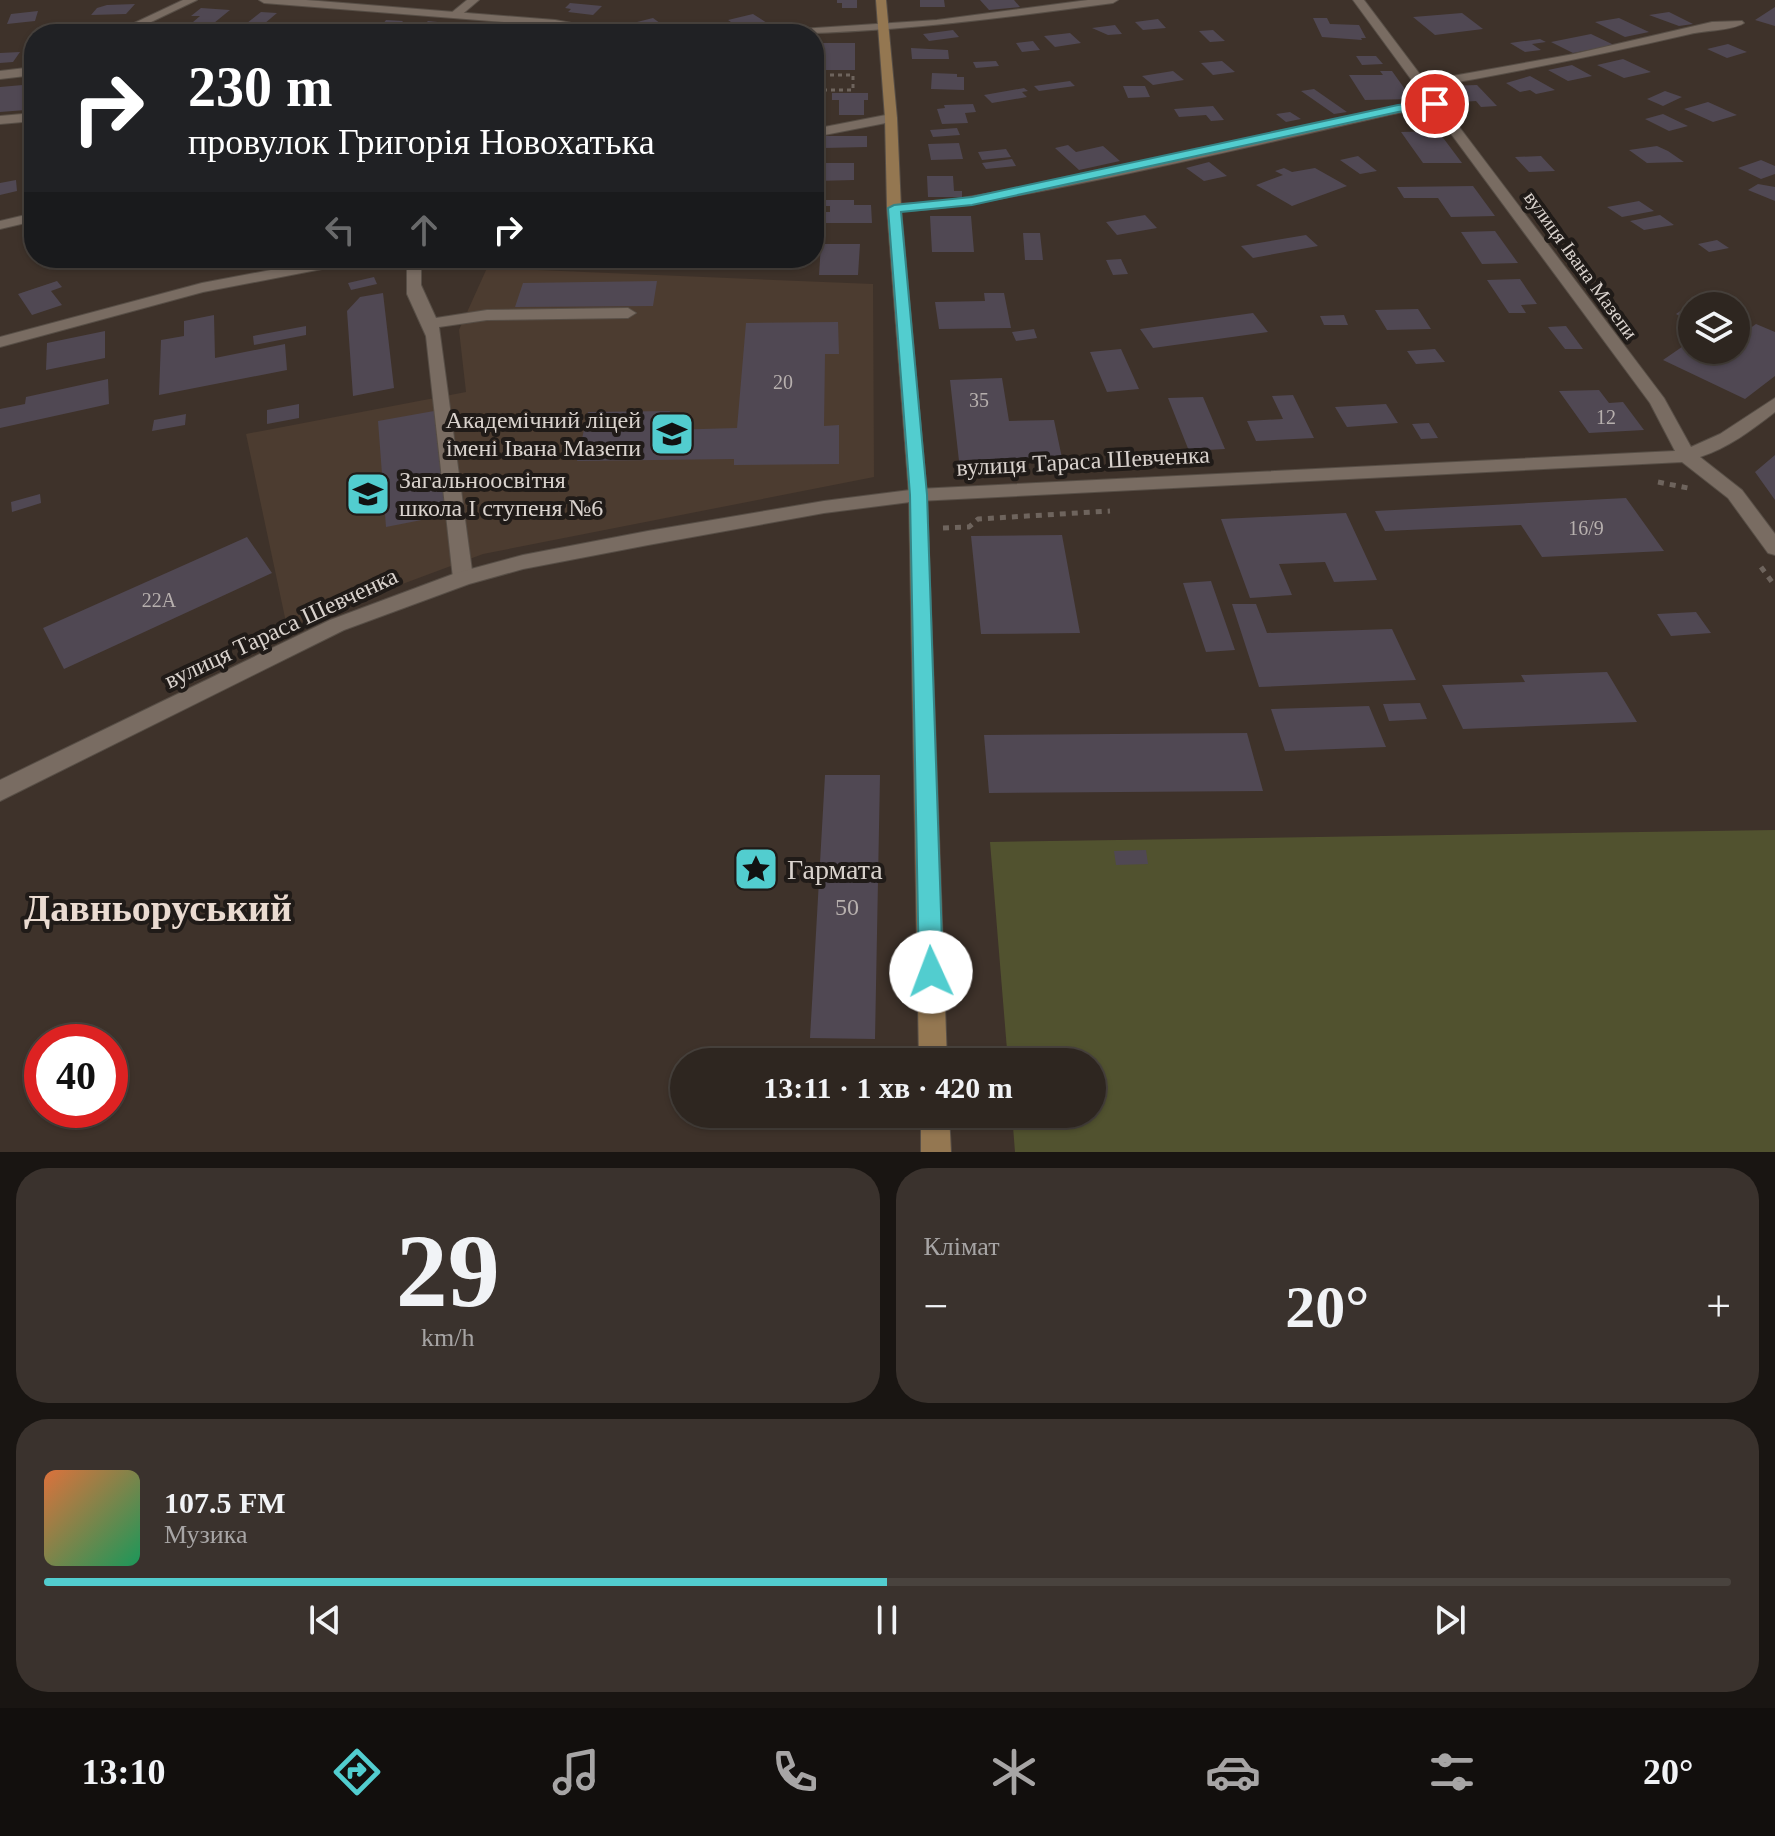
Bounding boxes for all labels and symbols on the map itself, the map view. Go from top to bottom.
pin [1401,70,1469,138]
street label: вулиця Івана Мазепи [1519,187,1642,344]
house number: 20 [773,371,793,393]
house number: 35 [969,389,989,411]
house number: 12 [1596,406,1616,428]
place label: Академічний ліцей імені Івана Мазепи [445,407,641,461]
school or university icon: Академічний ліцей імені Івана Мазепи [648,410,696,458]
street label: вулиця Тараса Шевченка [956,441,1211,481]
place label: Загальноосвітня школа І ступеня №6 [399,467,603,521]
school or university icon: Загальноосвітня школа І ступеня №6 [344,470,392,518]
house number: 16/9 [1568,517,1604,539]
street label: вулиця Тараса Шевченка [160,562,402,693]
house number: 22А [142,589,177,611]
place icon: Гармата [732,845,780,893]
place label: Гармата [787,854,883,885]
district label: Давньоруський [24,887,292,929]
house number: 50 [835,894,859,920]
position arrow [889,930,973,1014]
speed limit sign: 40 [24,1024,128,1128]

